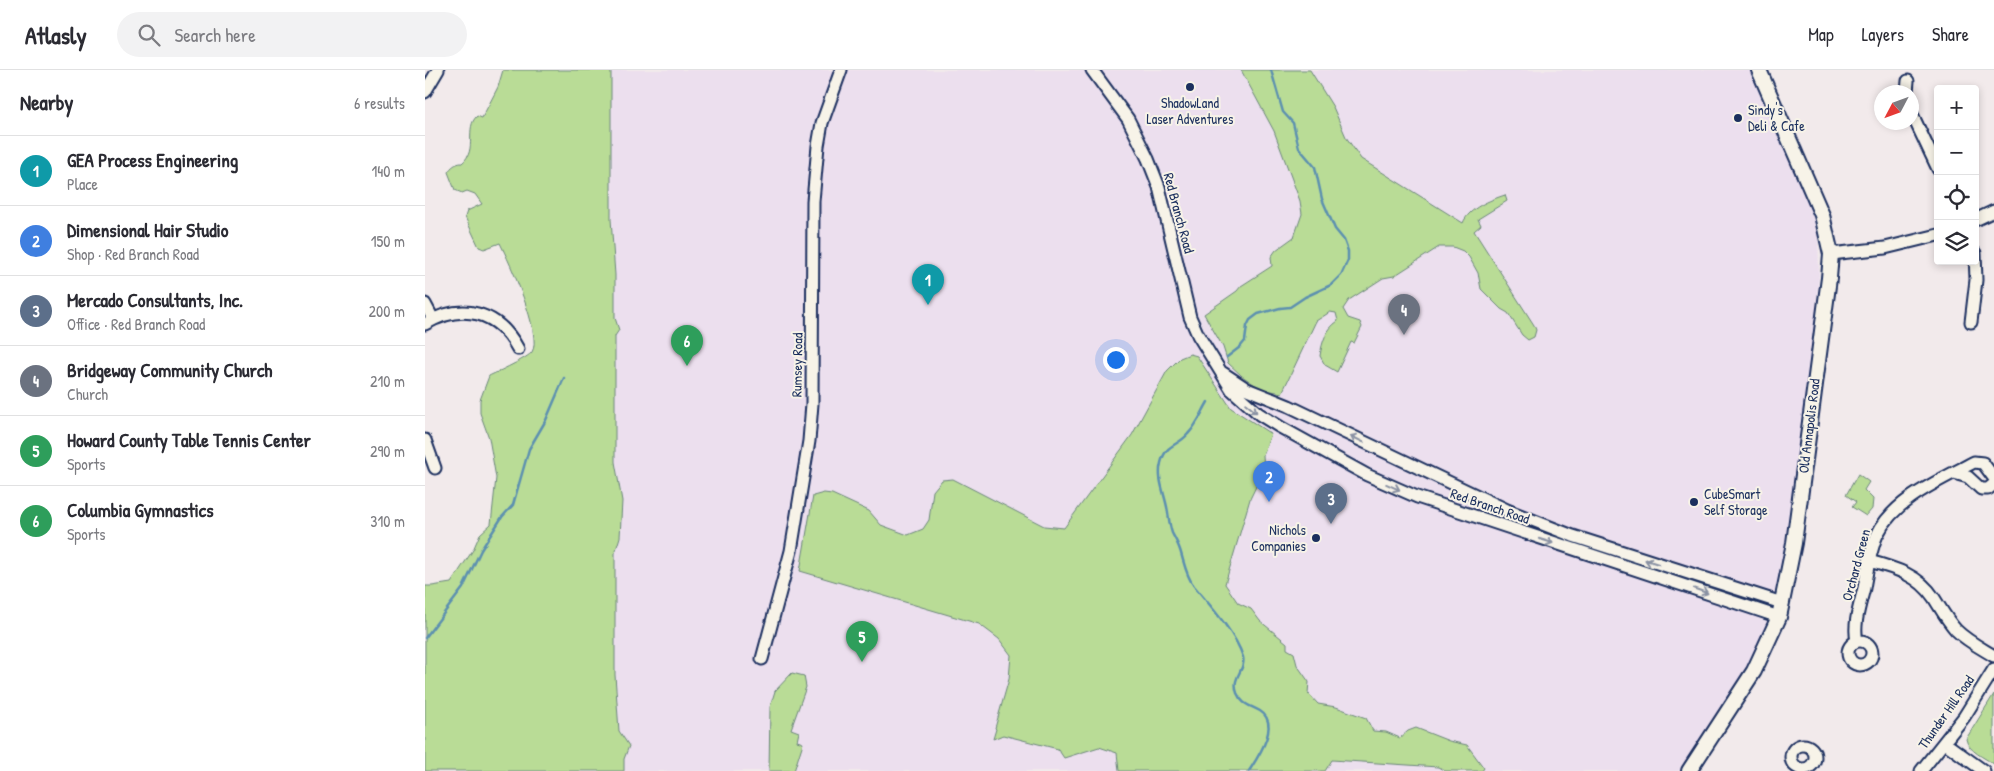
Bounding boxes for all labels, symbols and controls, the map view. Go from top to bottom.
search box [117,12,467,57]
text: Atlasly [25,19,87,51]
icon: search [135,21,163,49]
text: Search here [175,22,256,48]
text: Map [1808,22,1834,47]
text: Layers [1862,22,1904,47]
text: Share [1932,22,1969,47]
marker: ShadowLand Laser Adventures [1184,81,1196,93]
north arrow [1874,85,1919,130]
map controls [1934,85,1979,265]
button: + [1934,85,1979,130]
text: Nearby [20,88,73,117]
text: 6 results [354,92,405,114]
place label: ShadowLand Laser Adventures [1147,93,1233,128]
place label: Sindy's Deli & Cafe [1748,100,1805,135]
marker: Sindy's Deli & Cafe [1732,112,1744,124]
button: − [1934,130,1979,175]
text: GEA Process Engineering [67,147,238,173]
text: 1 [33,160,39,182]
text: 140 m [371,160,405,182]
street label: Red Branch Road [1160,171,1199,256]
text: Place [67,173,98,195]
button: locate [1934,175,1979,220]
text: Dimensional Hair Studio [67,217,229,243]
button: layers [1934,220,1979,265]
text: 2 [32,230,40,252]
text: 150 m [371,230,405,252]
text: Shop · Red Branch Road [67,243,199,265]
pin: 1 [912,264,944,305]
text: Mercado Consultants, Inc. [67,287,243,313]
pin: 4 [1388,294,1420,335]
text: 3 [32,300,40,322]
text: 200 m [369,300,405,322]
text: Office · Red Branch Road [67,313,205,335]
pin: 6 [671,325,703,366]
street label: Rumsey Road [786,332,808,397]
your location [1103,347,1129,373]
text: Bridgeway Community Church [67,357,272,383]
text: 4 [33,370,39,392]
text: 210 m [370,370,405,392]
street label: Old Annapolis Road [1793,377,1825,474]
text: Church [67,383,108,405]
one-way arrow [1245,402,1258,413]
text: Howard County Table Tennis Center [67,427,311,453]
one-way arrow [1350,433,1365,443]
text: 5 [33,440,39,462]
text: 290 m [370,440,405,462]
text: Sports [67,453,105,475]
pin: 2 [1253,461,1285,502]
one-way arrow [1385,482,1400,492]
pin: 3 [1315,483,1347,524]
street label: Red Branch Road [1448,483,1533,528]
place label: CubeSmart Self Storage [1704,484,1768,520]
marker: CubeSmart Self Storage [1688,496,1700,508]
text: Columbia Gymnastics [67,497,213,523]
text: 6 [33,510,39,532]
text: 310 m [370,510,405,532]
place label: Nichols Companies [1251,520,1306,556]
text: Sports [67,523,105,545]
street label: Orchard Green [1837,527,1874,603]
marker: Nichols Companies [1310,532,1322,544]
one-way arrow [1538,537,1553,546]
one-way arrow [1645,556,1661,566]
one-way arrow [1692,587,1708,596]
pin: 5 [846,621,878,662]
street label: Thunder Hill Road [1913,671,1978,752]

